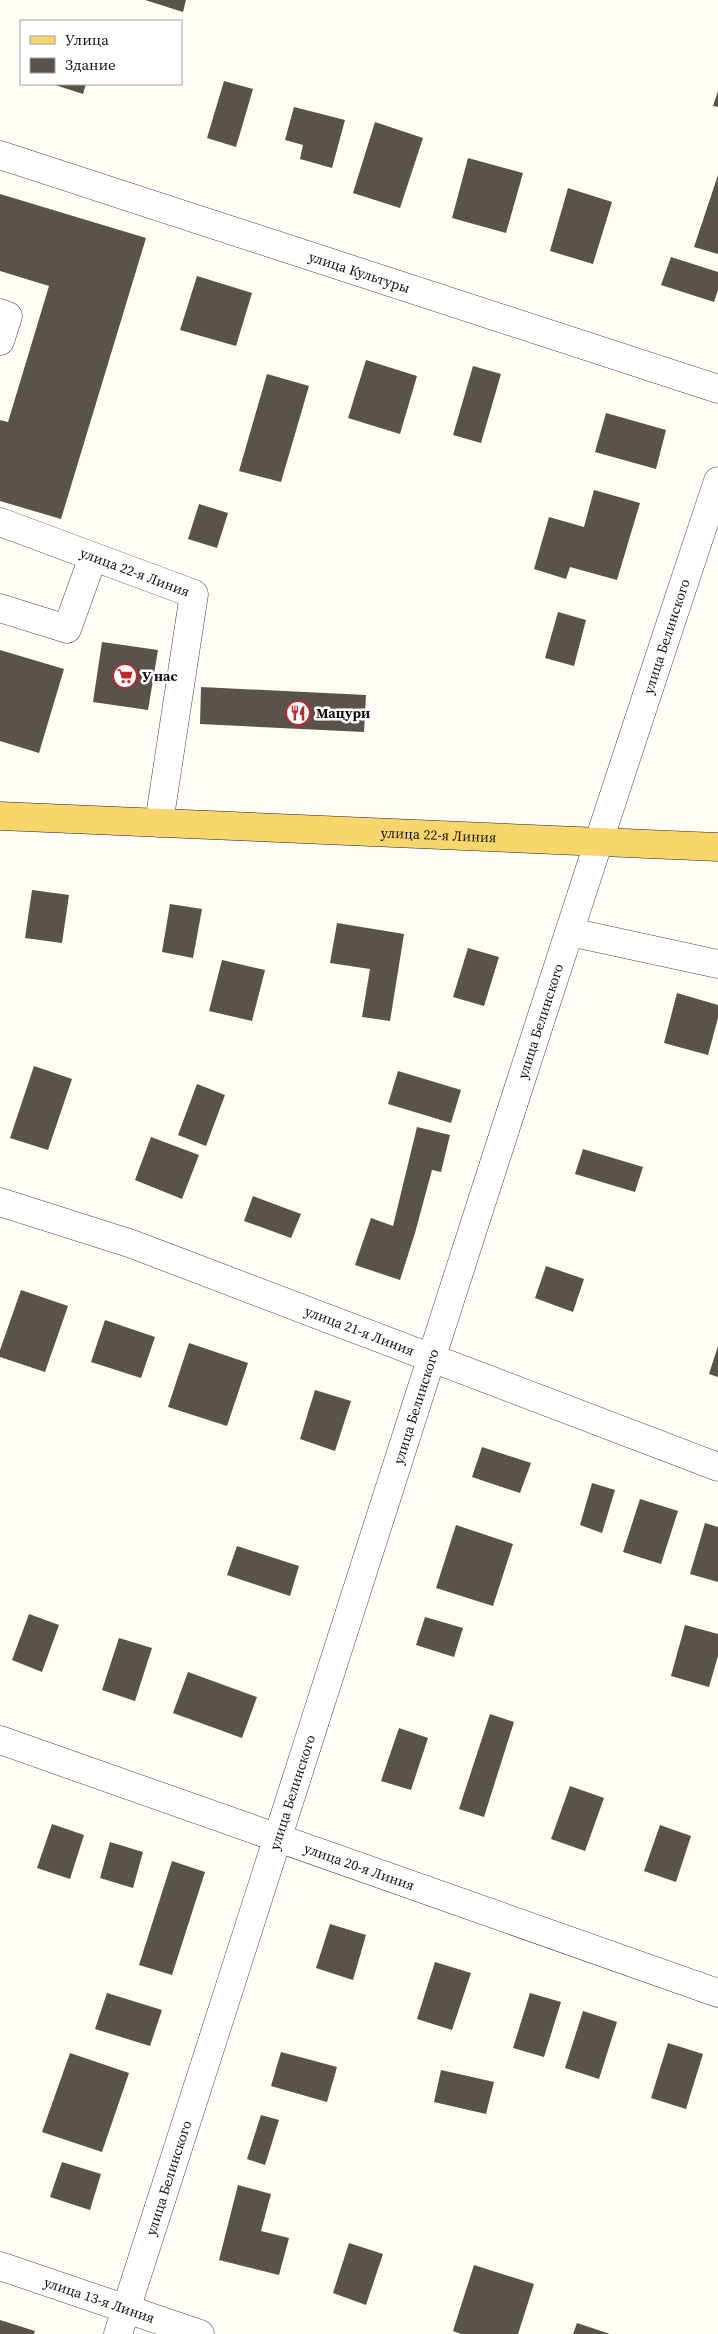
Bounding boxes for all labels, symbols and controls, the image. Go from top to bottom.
legend [20,20,182,85]
text: Улица [65,29,109,50]
text: Здание [65,54,116,75]
street label: улица Культуры [306,246,413,298]
street label: улица 22-я Линия [77,543,193,602]
street label: улица Белинского [638,576,695,696]
supermarket icon: У нас [112,663,138,689]
place label: У нас [142,666,178,686]
restaurant icon: Мацури [285,700,311,726]
place label: Мацури [316,703,370,723]
street label: улица 22-я Линия [380,822,497,847]
street label: улица Белинского [512,961,568,1081]
street label: улица 21-я Линия [302,1301,417,1361]
street label: улица Белинского [388,1346,444,1467]
street label: улица Белинского [264,1732,320,1853]
street label: улица 20-я Линия [301,1838,417,1895]
street label: улица Белинского [140,2117,196,2238]
street label: улица 13-я Линия [41,2272,157,2328]

